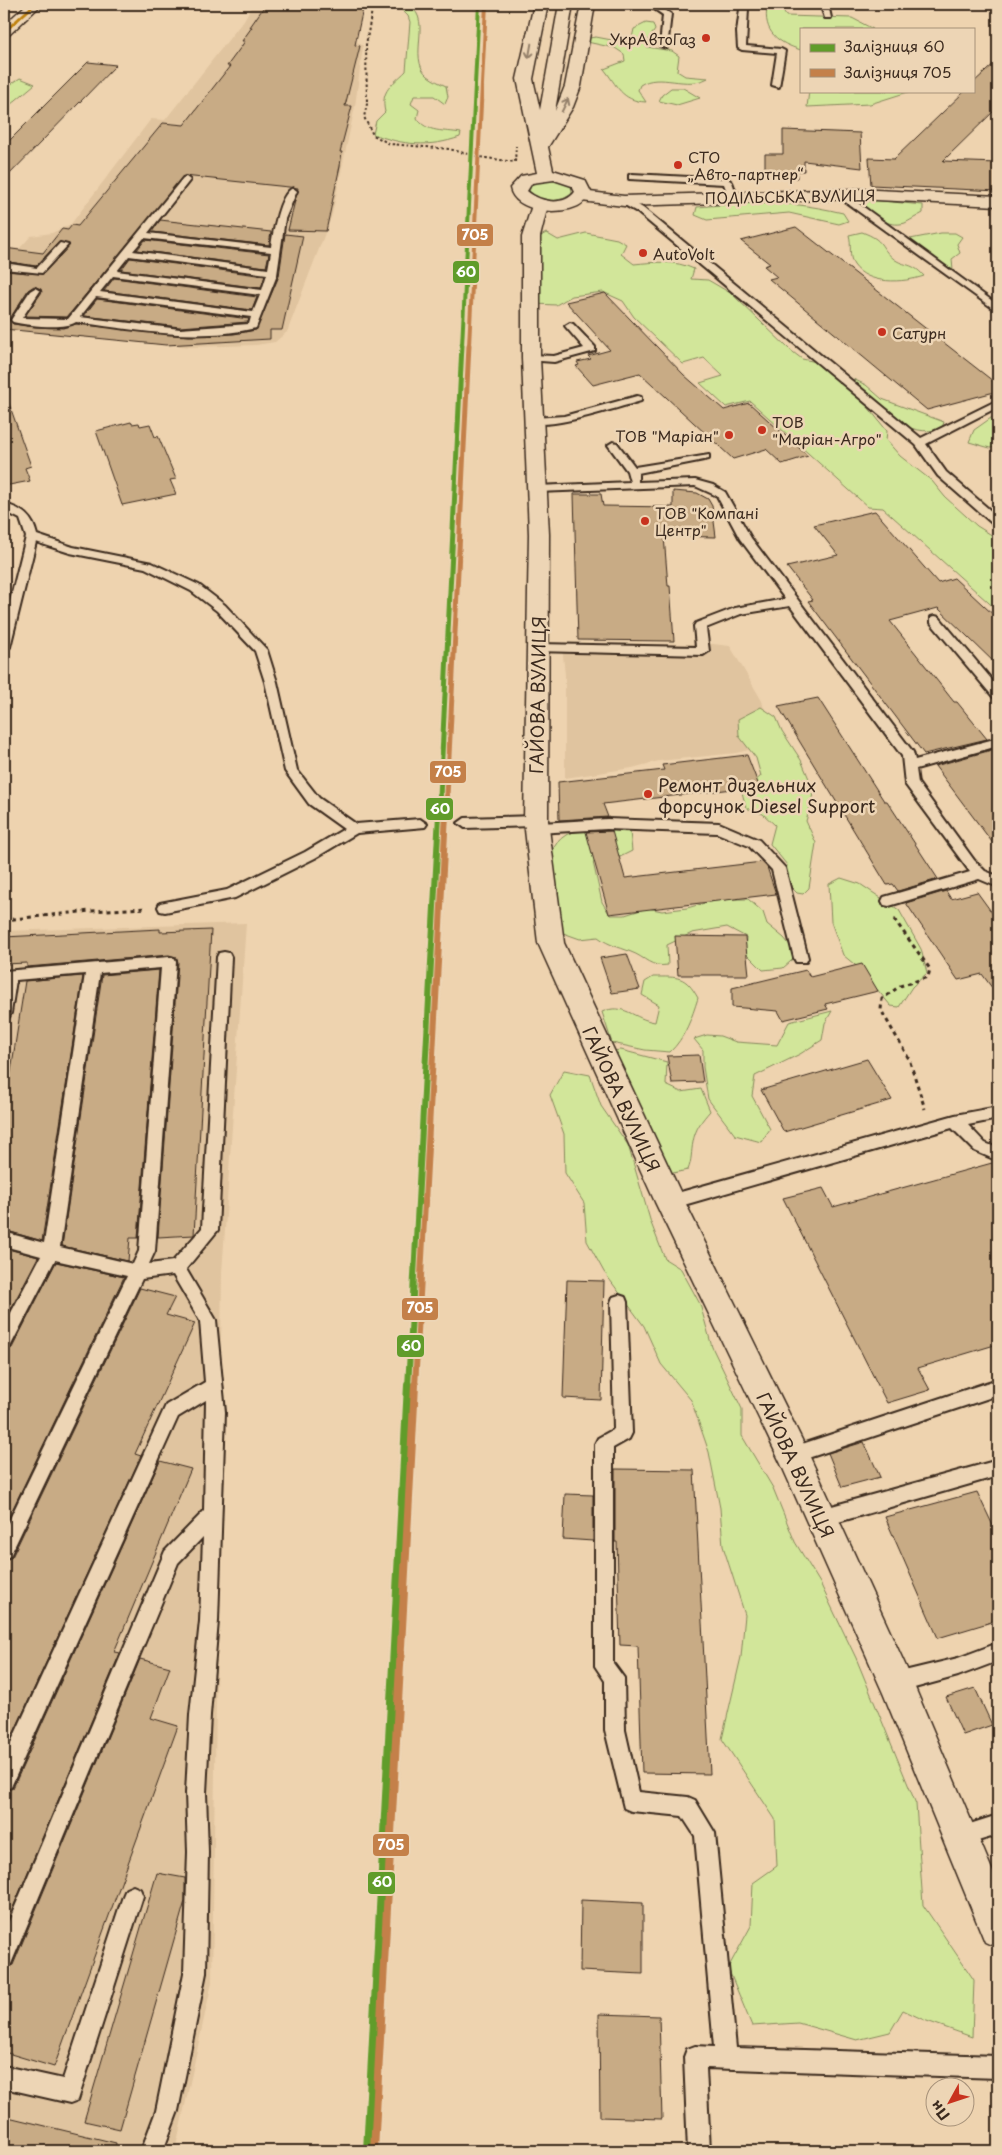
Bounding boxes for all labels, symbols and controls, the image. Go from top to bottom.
place label: УкрАвтоГаз [609,27,696,50]
legend [800,28,974,92]
marker: УкрАвтоГаз [700,32,712,44]
text: Залізниця 60 [843,34,944,57]
one-way arrow [524,43,534,59]
text: Залізниця 705 [843,60,951,83]
one-way arrow [561,98,570,113]
place label: СТО „Авто-партнер“ [688,145,803,185]
marker: СТО „Авто-партнер“ [672,159,684,171]
street label: ПОДІЛЬСЬКА ВУЛИЦЯ [704,183,876,209]
line badge: 705 [456,223,494,247]
text: 705 [461,224,489,245]
place label: AutoVolt [653,242,715,265]
marker: AutoVolt [637,247,649,259]
line badge: 60 [452,260,480,284]
text: 60 [456,261,476,282]
place label: Сатурн [892,321,946,344]
marker: Сатурн [876,326,888,338]
place label: ТОВ "Маріан-Агро" [772,410,882,450]
place label: ТОВ "Маріан" [615,424,719,447]
marker: ТОВ "Маріан-Агро" [756,424,768,436]
marker: ТОВ "Маріан" [723,429,735,441]
place label: ТОВ "Компані Центр" [655,501,759,541]
marker: ТОВ "Компані Центр" [639,515,651,527]
street label: ГАЙОВА ВУЛИЦЯ [522,616,552,774]
line badge: 705 [429,760,467,784]
text: 705 [434,761,462,782]
place label: Ремонт дизельних форсунок Diesel Support [658,771,875,819]
marker: Ремонт дизельних форсунок Diesel Support [642,788,654,800]
line badge: 60 [425,797,454,821]
text: 60 [430,798,450,819]
street label: ГАЙОВА ВУЛИЦЯ [576,1022,668,1176]
line badge: 705 [401,1297,439,1321]
text: 705 [406,1297,434,1318]
line badge: 60 [396,1334,425,1358]
text: 60 [401,1335,421,1356]
street label: ГАЙОВА ВУЛИЦЯ [750,1388,842,1542]
line badge: 705 [372,1833,410,1857]
text: 705 [377,1834,405,1855]
line badge: 60 [367,1871,396,1895]
text: 60 [372,1871,392,1892]
north arrow [924,2078,974,2128]
text: Пн [925,2096,954,2125]

